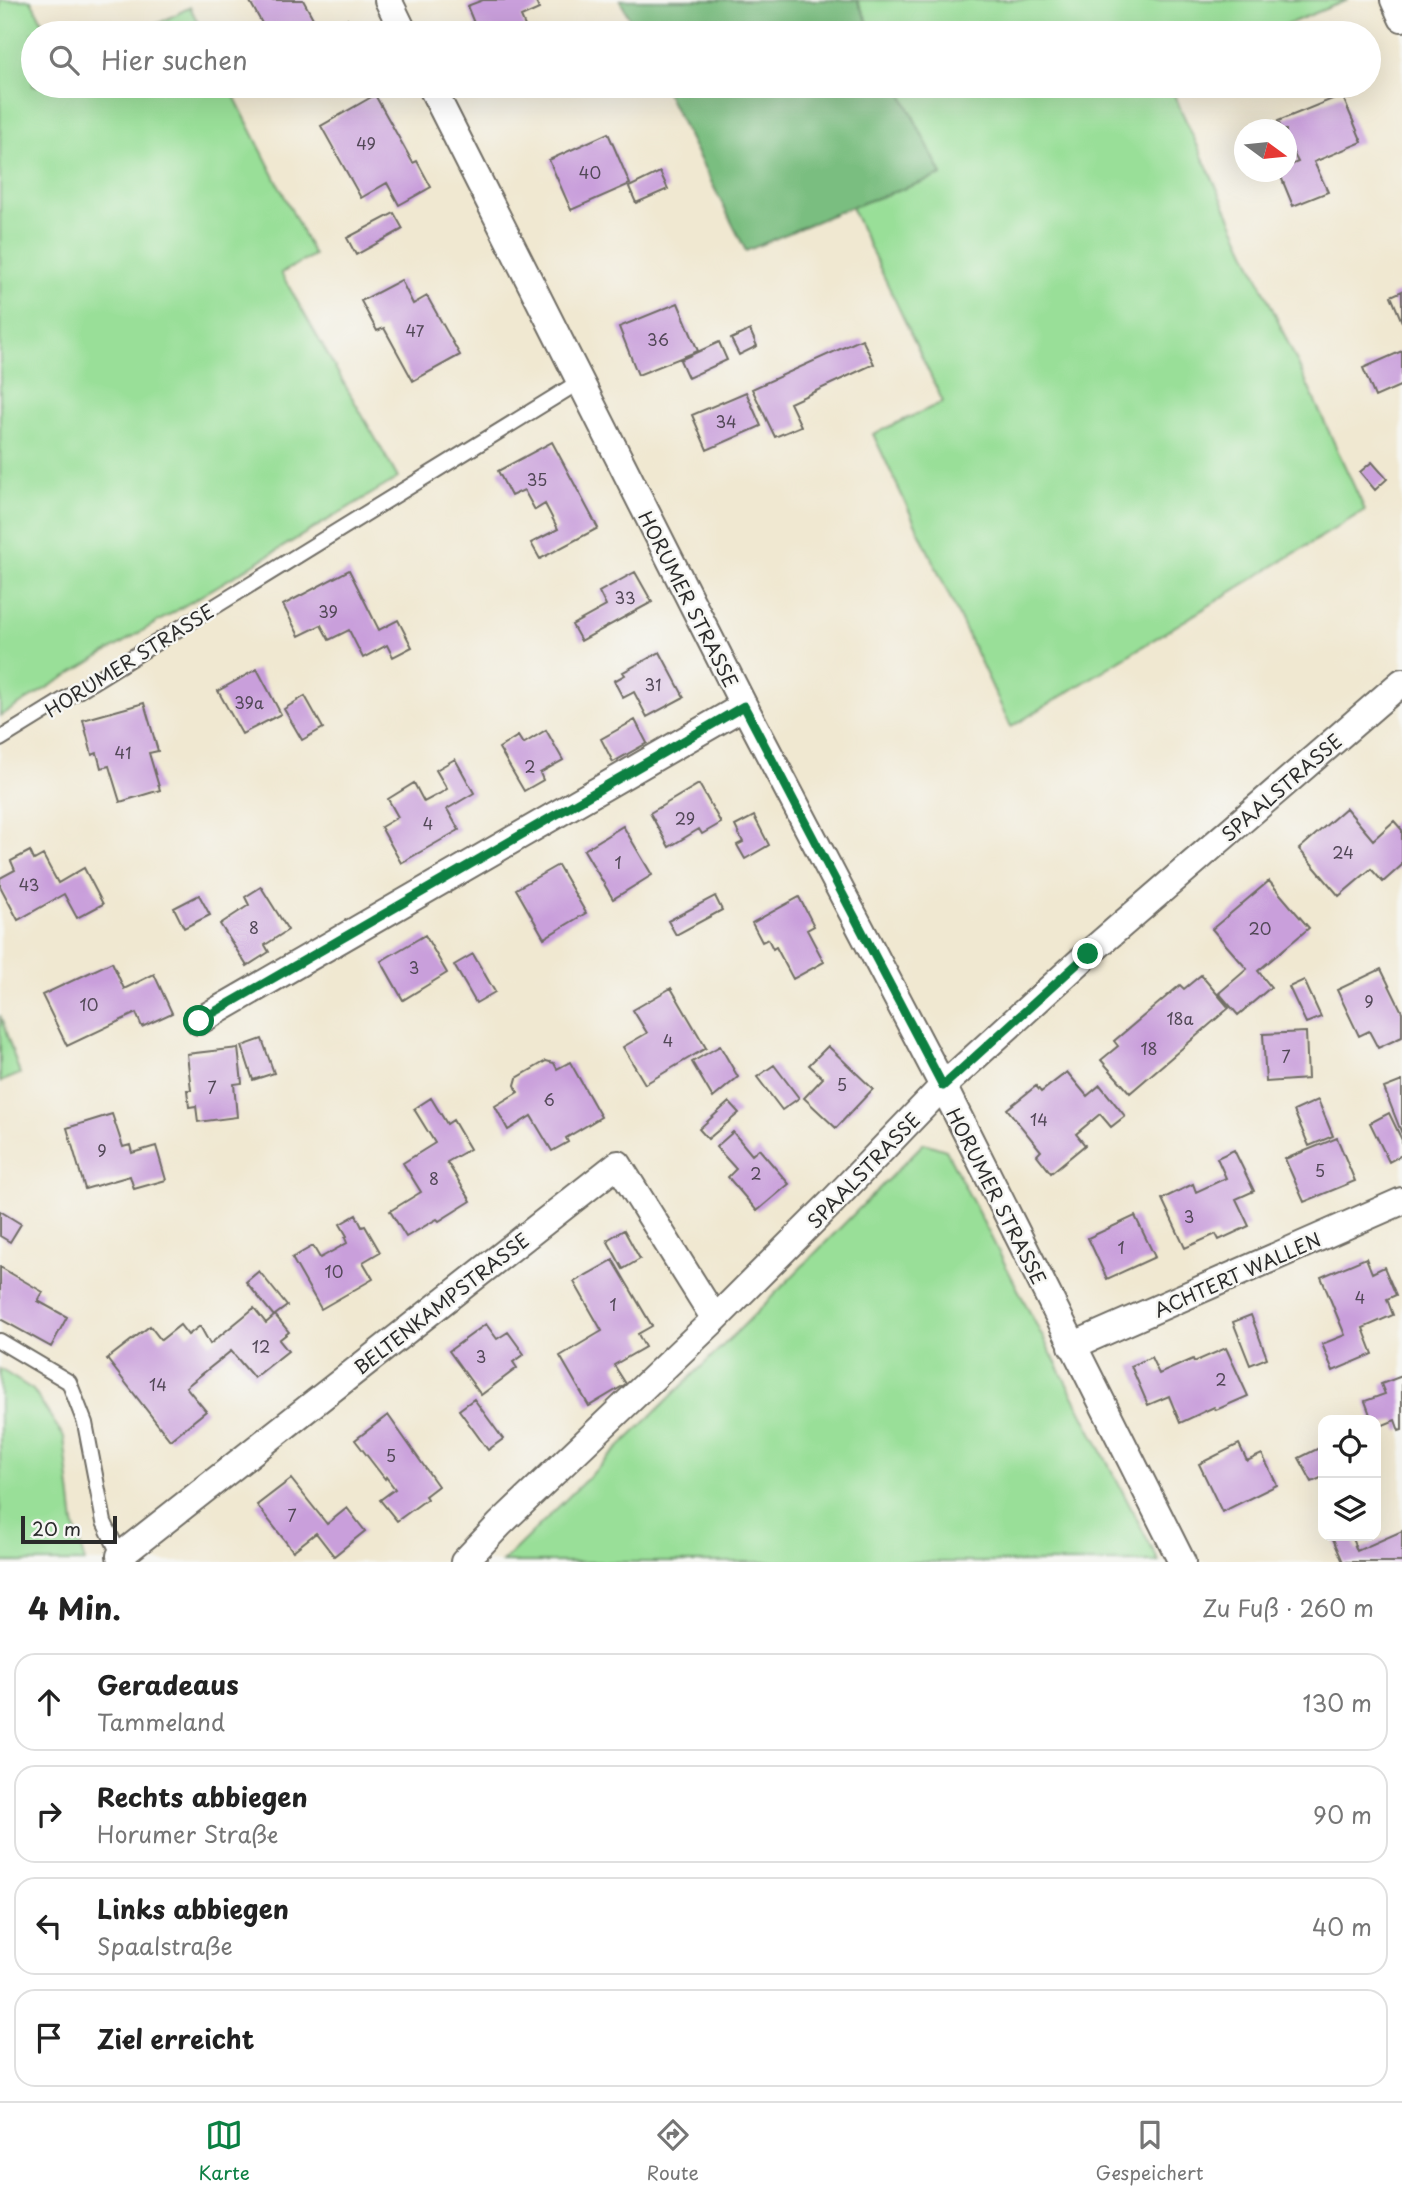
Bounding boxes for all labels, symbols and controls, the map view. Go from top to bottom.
search box [21,21,1381,98]
text: Hier suchen [101,40,248,79]
icon: search [45,41,83,79]
north arrow [1234,119,1297,182]
house number: 49 [356,131,376,155]
house number: 40 [579,160,601,184]
house number: 47 [406,318,425,342]
house number: 36 [647,327,669,351]
house number: 34 [715,409,737,433]
house number: 35 [527,467,547,491]
street label: HORUMER STRASSE [632,506,746,692]
house number: 33 [614,585,636,609]
street label: HORUMER STRASSE [39,596,219,724]
house number: 39 [318,599,338,623]
house number: 31 [645,672,661,696]
house number: 39a [234,690,264,714]
street label: SPAALSTRASSE [1214,727,1348,847]
house number: 41 [115,740,131,764]
house number: 2 [524,754,536,778]
house number: 29 [675,806,695,830]
house number: 4 [423,811,433,835]
house number: 24 [1332,840,1354,864]
house number: 1 [614,850,622,874]
house number: 43 [19,872,39,896]
house number: 8 [249,915,259,939]
house number: 20 [1249,916,1271,940]
route end [1072,938,1103,969]
house number: 3 [409,955,419,979]
house number: 9 [1364,989,1374,1013]
house number: 10 [80,992,98,1016]
route start [183,1005,214,1036]
house number: 18a [1166,1006,1194,1030]
house number: 4 [663,1028,673,1052]
house number: 18 [1140,1036,1158,1060]
house number: 7 [1281,1044,1291,1068]
house number: 5 [837,1072,847,1096]
house number: 7 [207,1075,217,1099]
house number: 6 [543,1087,555,1111]
street label: HORUMER STRASSE [940,1103,1054,1289]
street label: SPAALSTRASSE [800,1106,926,1234]
house number: 14 [1030,1107,1048,1131]
house number: 9 [97,1138,107,1162]
house number: 5 [1315,1158,1325,1182]
house number: 2 [750,1161,762,1185]
house number: 8 [429,1166,439,1190]
house number: 3 [1184,1204,1194,1228]
street label: ACHTERT WALLEN [1149,1225,1325,1323]
street label: BELTENKAMPSTRASSE [347,1226,535,1380]
house number: 1 [1117,1235,1125,1259]
house number: 10 [325,1259,343,1283]
house number: 4 [1355,1285,1365,1309]
house number: 1 [609,1292,617,1316]
house number: 12 [252,1334,270,1358]
house number: 3 [476,1344,486,1368]
house number: 2 [1215,1367,1227,1391]
house number: 14 [149,1372,167,1396]
map controls [1318,1415,1381,1541]
button: locate [1318,1415,1381,1478]
house number: 5 [386,1443,396,1467]
button: layers [1318,1478,1381,1541]
house number: 7 [287,1503,297,1527]
scale bar [21,1513,117,1545]
text: 20 m [32,1514,81,1542]
text: 4 Min. [28,1585,121,1630]
text: Zu Fuß · 260 m [1202,1590,1374,1625]
text: Geradeaus [97,1665,239,1704]
icon: ahead [30,1683,68,1721]
text: 130 m [1302,1685,1372,1720]
text: Tammeland [97,1704,225,1739]
text: Rechts abbiegen [97,1777,308,1816]
icon: right [30,1795,68,1833]
text: 90 m [1313,1797,1372,1832]
text: Horumer Straße [97,1816,278,1851]
text: Links abbiegen [97,1889,289,1928]
icon: left [30,1907,68,1945]
text: 40 m [1312,1909,1372,1944]
text: Spaalstraße [97,1928,233,1963]
icon: arrive [30,2019,68,2057]
text: Ziel erreicht [97,2019,255,2058]
tab: Karte [198,2116,250,2186]
tab: Route [647,2116,699,2186]
tab: Gespeichert [1096,2116,1204,2186]

